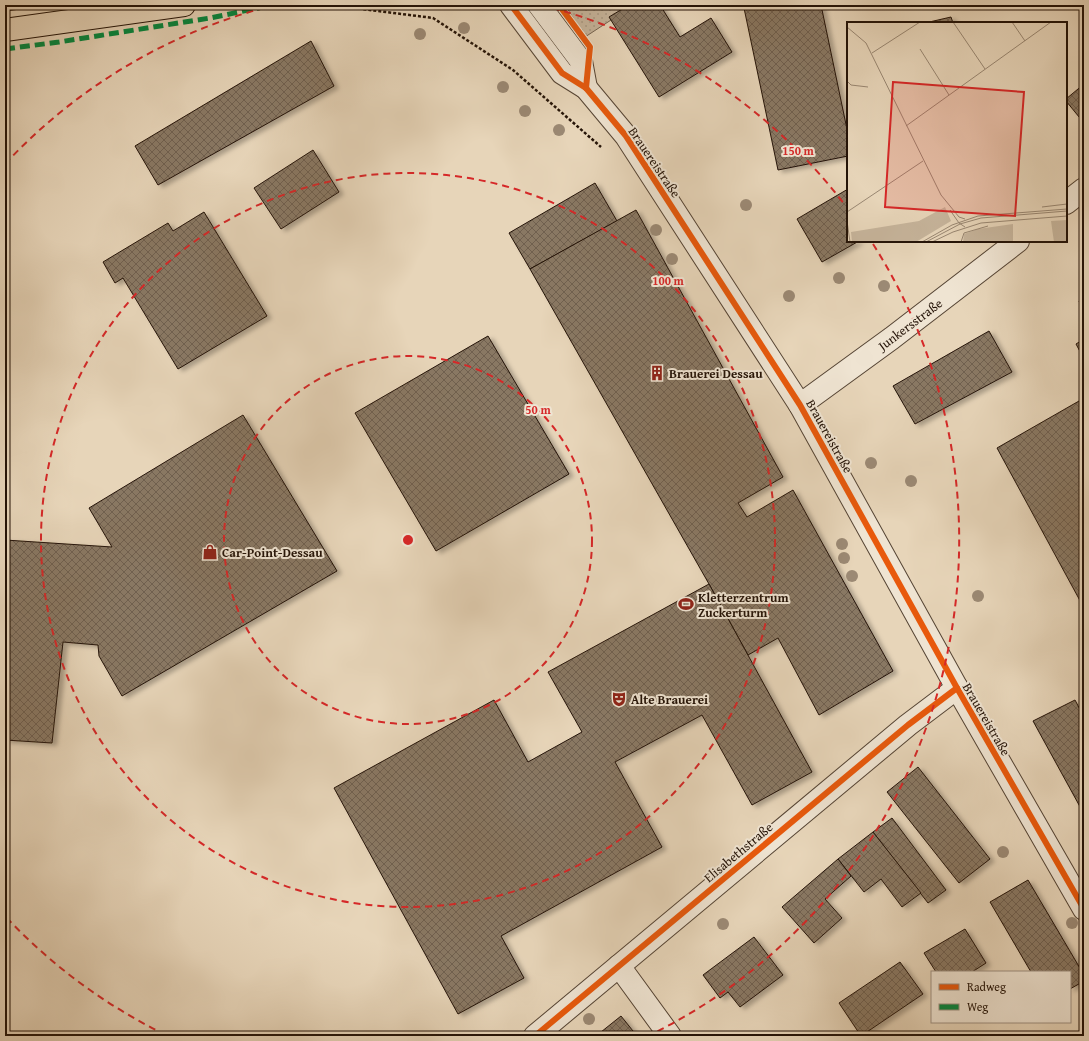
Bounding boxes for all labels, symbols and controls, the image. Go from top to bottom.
inset map [847,22,1067,242]
street label: Brauereistraße [624,123,685,201]
text: 150 m [782,142,815,159]
text: 100 m [652,272,685,289]
street label: Junkersstraße [873,294,946,356]
building icon: Brauerei Dessau [648,364,666,382]
place label: Brauerei Dessau [669,364,763,383]
street label: Brauereistraße [801,396,858,477]
text: 50 m [525,401,551,418]
centre of rings [401,533,415,547]
shop icon: Car-Point-Dessau [201,543,219,561]
place label: Car-Point-Dessau [222,543,323,562]
place label: Kletterzentrum Zuckerturm [698,588,789,622]
sports icon: Kletterzentrum Zuckerturm [677,595,695,613]
street label: Brauereistraße [958,679,1015,759]
theatre icon: Alte Brauerei [610,690,628,708]
place label: Alte Brauerei [631,690,708,709]
street label: Elisabethstraße [700,818,777,887]
legend [931,971,1071,1023]
text: Radweg [967,978,1006,995]
text: Weg [967,998,988,1015]

